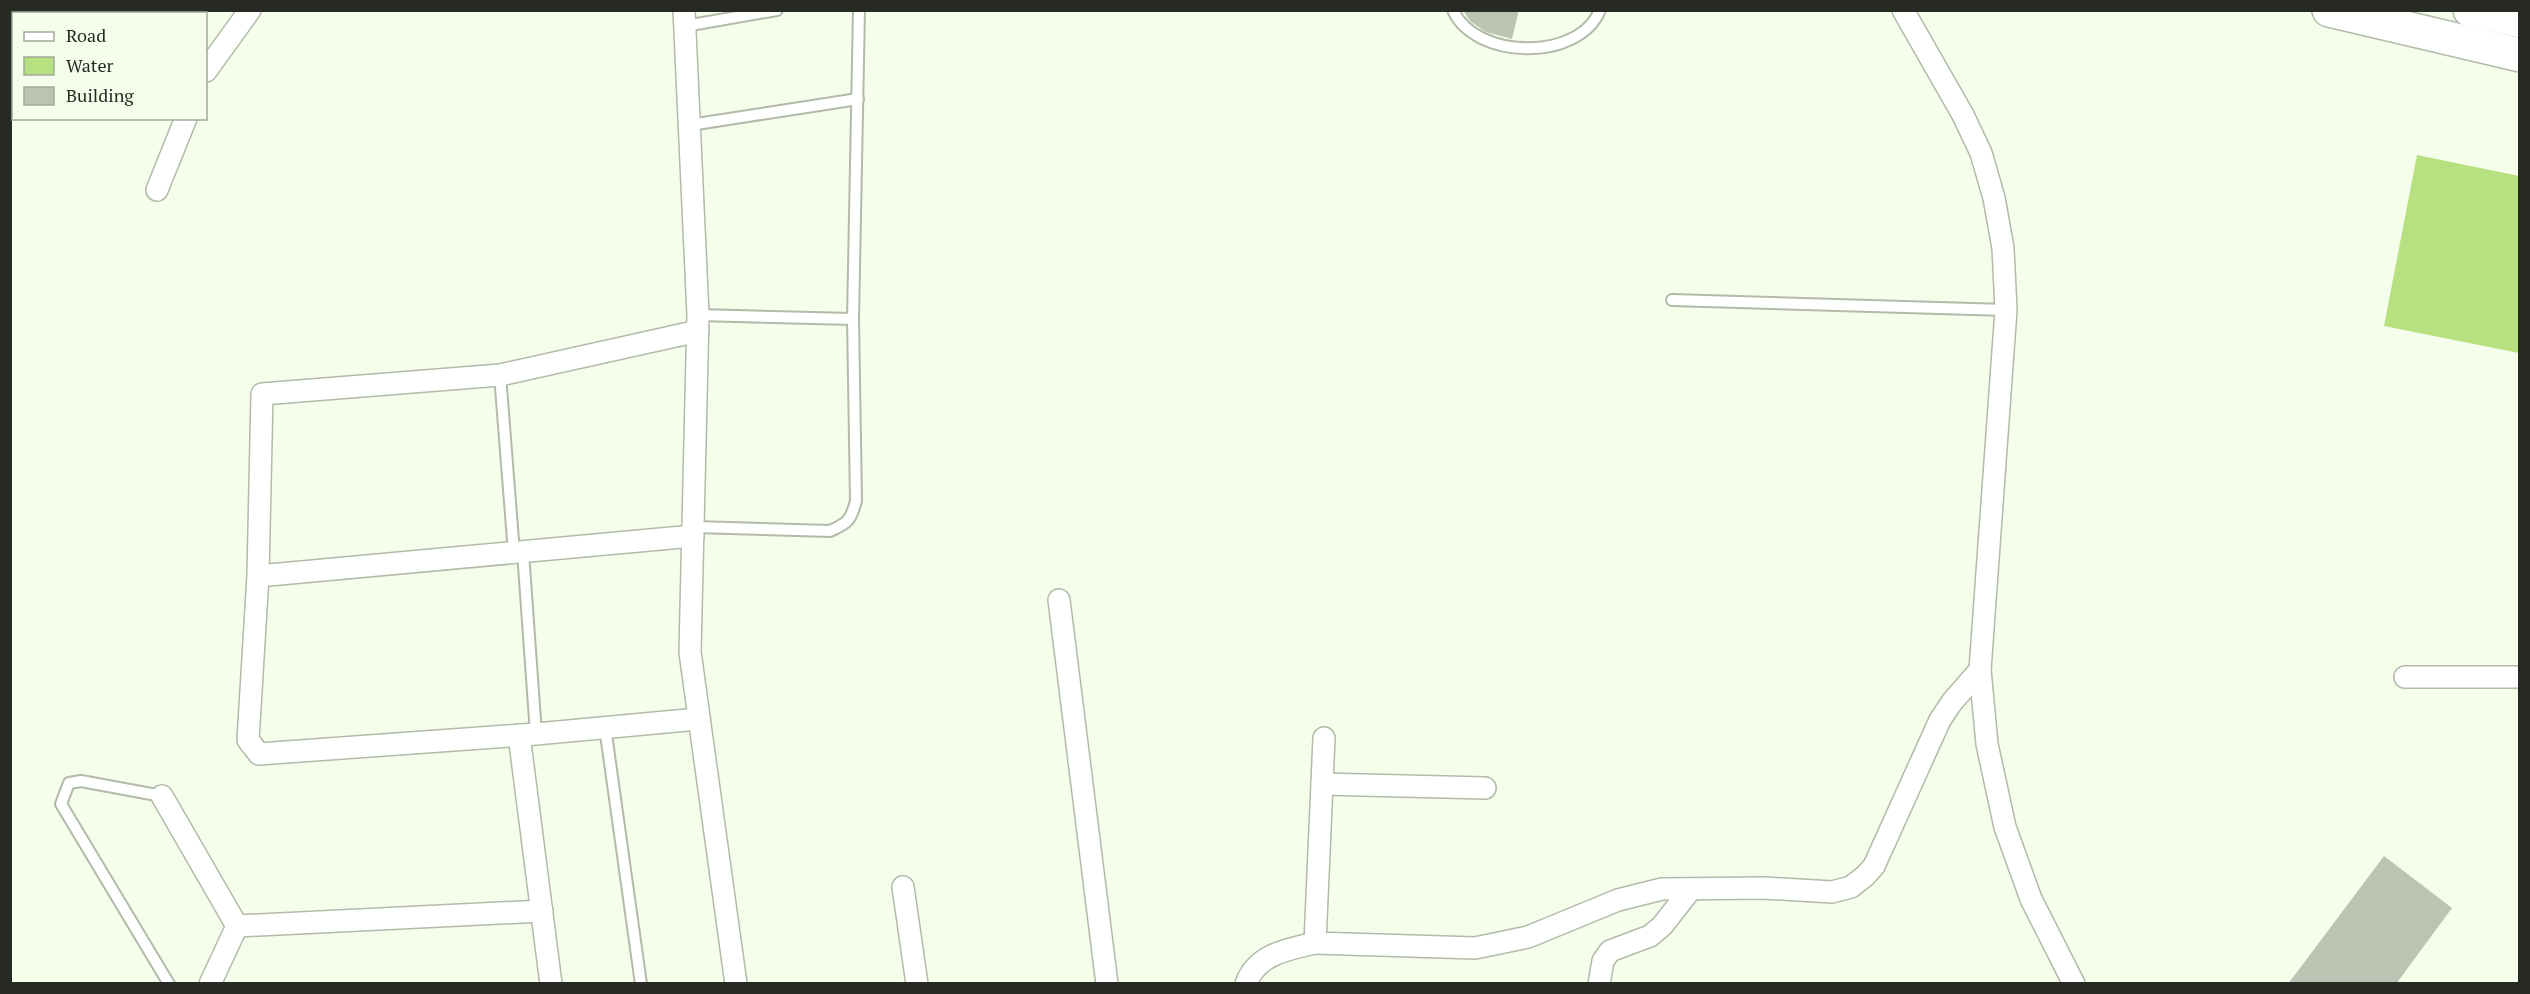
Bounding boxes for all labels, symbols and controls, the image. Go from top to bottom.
legend [12,12,207,120]
text: Road [66,23,106,47]
text: Water [66,53,113,77]
text: Building [66,83,134,107]

